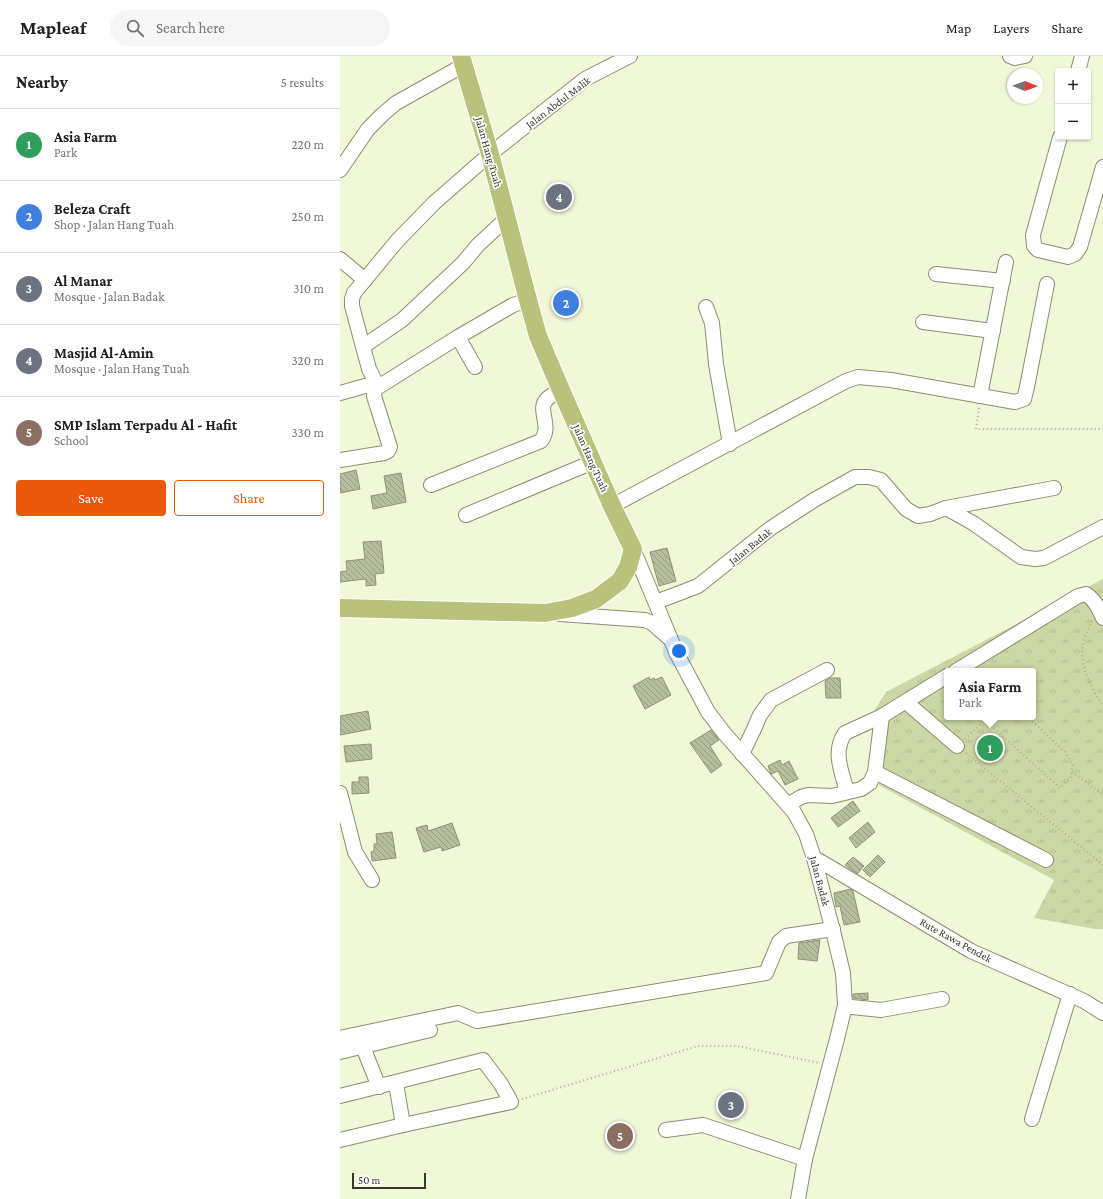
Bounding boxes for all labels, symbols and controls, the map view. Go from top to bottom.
search box [110,10,390,46]
text: Mapleaf [20,17,86,38]
icon: search [124,17,146,39]
text: Search here [156,20,225,36]
text: Map [946,20,971,36]
text: Layers [993,20,1030,36]
text: Share [1052,20,1083,36]
north arrow [1007,68,1043,104]
map controls [1055,68,1091,140]
button: + [1055,68,1091,104]
text: Nearby [16,73,68,92]
street label: Jalan Abdul Malik [522,73,594,132]
text: 5 results [281,75,324,90]
button: − [1055,104,1091,140]
street label: Jalan Hang Tuah [472,114,505,189]
text: Asia Farm [54,129,117,145]
text: 1 [27,137,31,152]
text: 220 m [291,137,324,152]
text: Park [54,145,77,160]
pin: 4 [546,182,572,212]
text: Beleza Craft [54,201,131,217]
text: 2 [26,209,32,224]
text: 250 m [291,209,324,224]
text: Shop · Jalan Hang Tuah [54,217,174,232]
text: Al Manar [54,273,112,289]
text: 3 [26,281,32,296]
text: 310 m [293,281,324,296]
pin: 2 [553,288,579,318]
text: Mosque · Jalan Badak [54,289,165,304]
text: Masjid Al-Amin [54,345,154,361]
text: 4 [25,353,33,368]
text: 320 m [291,353,324,368]
text: Mosque · Jalan Hang Tuah [54,361,189,376]
text: SMP Islam Terpadu Al - Hafit [54,417,237,433]
street label: Jalan Hang Tuah [569,421,611,494]
text: 5 [26,425,32,440]
text: 330 m [291,425,324,440]
text: School [54,433,89,448]
button: Save [16,480,166,516]
button: Share [174,480,324,516]
street label: Jalan Badak [725,525,775,568]
your location [669,641,689,661]
popup [944,668,1036,720]
text: Asia Farm [959,679,1021,695]
text: Park [959,695,982,710]
pin: 1 [977,733,1003,763]
street label: Jalan Badak [806,854,833,908]
street label: Rute Rawa Pendek [918,915,995,965]
pin: 3 [718,1090,744,1120]
pin: 5 [607,1121,633,1151]
scale bar [352,1171,426,1190]
text: 50 m [358,1174,380,1186]

